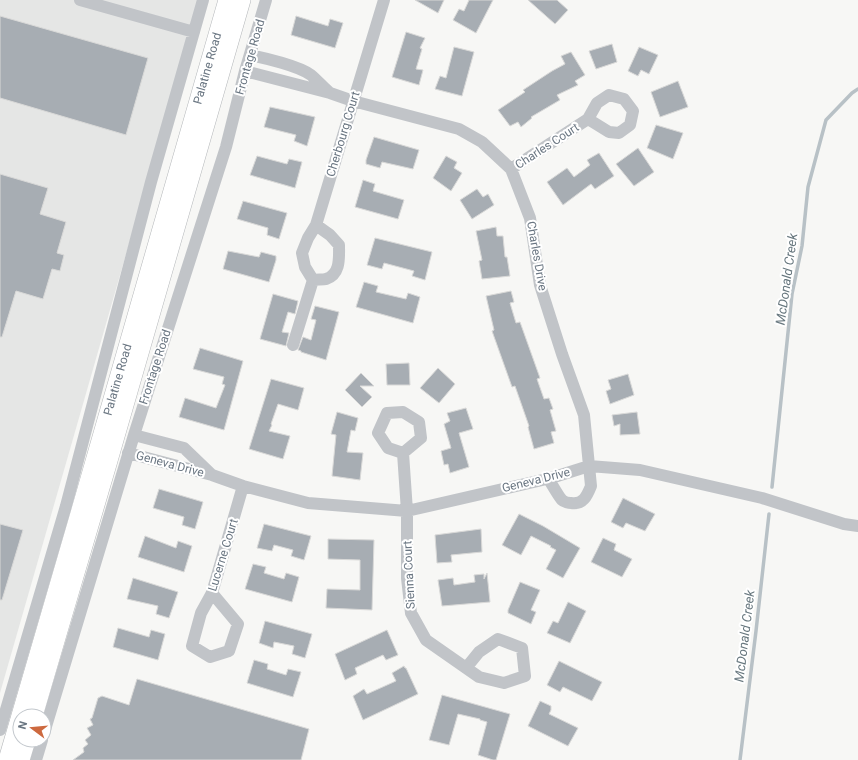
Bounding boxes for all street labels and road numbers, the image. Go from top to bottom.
street label: Frontage Road [233,18,267,96]
street label: Palatine Road [190,31,224,106]
street label: Cherbourg Court [323,90,363,178]
street label: Charles Court [513,120,581,172]
street label: Charles Drive [524,220,550,292]
street label: Frontage Road [136,328,174,406]
street label: Palatine Road [101,342,135,417]
street label: Geneva Drive [135,448,205,480]
street label: Geneva Drive [501,465,571,495]
street label: Lucerne Court [205,517,241,593]
street label: Sienna Court [400,540,418,610]

